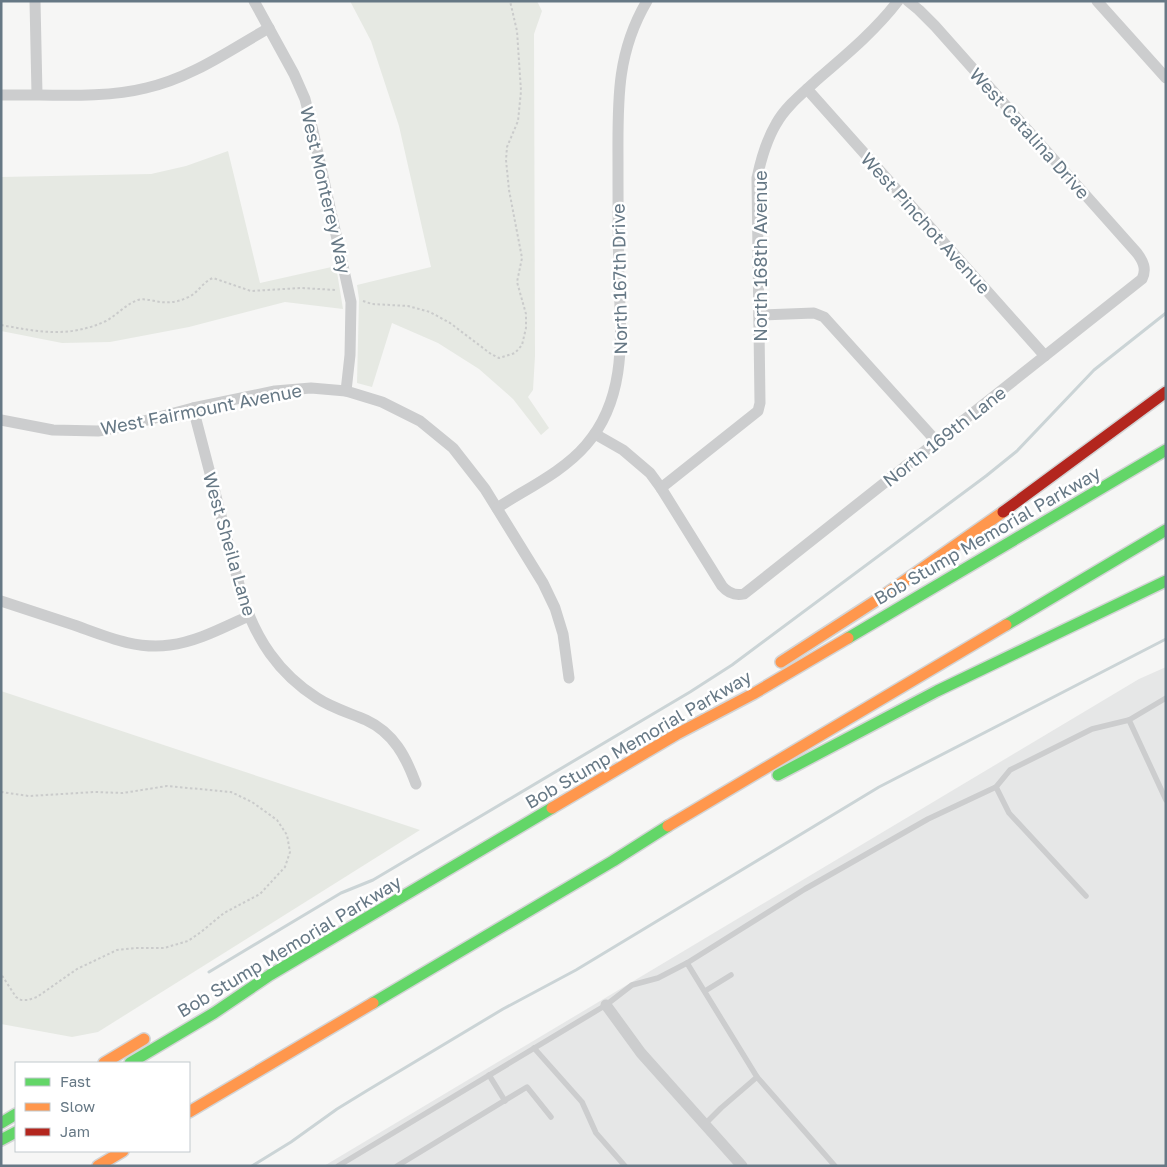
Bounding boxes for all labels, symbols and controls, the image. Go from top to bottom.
street label: West Catalina Drive [965,63,1095,203]
street label: West Monterey Way [296,104,356,276]
street label: West Pinchot Avenue [857,148,995,298]
street label: North 168th Avenue [749,170,771,342]
street label: North 167th Drive [607,203,631,355]
street label: West Fairmount Avenue [99,379,303,439]
street label: North 169th Lane [878,381,1010,491]
street label: Bob Stump Memorial Parkway [870,461,1104,609]
street label: West Sheila Lane [199,470,261,618]
street label: Bob Stump Memorial Parkway [521,665,755,813]
street label: Bob Stump Memorial Parkway [173,870,405,1022]
legend [15,1062,190,1152]
text: Fast [60,1072,91,1090]
text: Slow [60,1097,95,1115]
text: Jam [60,1122,90,1140]

